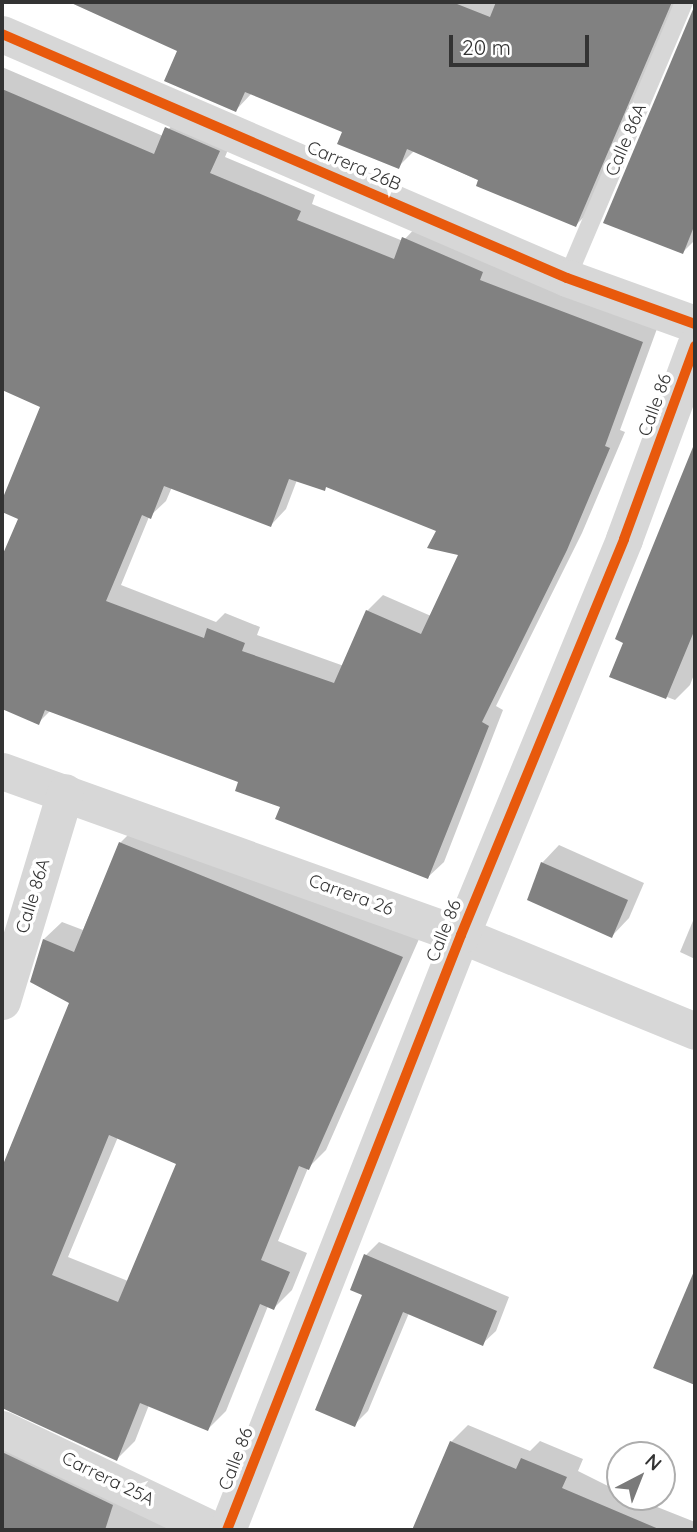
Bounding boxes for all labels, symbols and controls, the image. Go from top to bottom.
scale bar [452,21,592,65]
text: 20 m [462,34,511,60]
street label: Calle 86A [601,100,651,180]
street label: Carrera 26B [304,136,404,196]
street label: Calle 86 [634,371,676,439]
street label: Calle 86A [11,856,55,936]
street label: Carrera 26 [306,870,396,920]
street label: Calle 86 [422,897,466,965]
street label: Calle 86 [214,1425,258,1493]
north arrow [606,1441,676,1511]
street label: Carrera 25A [58,1447,158,1511]
text: N [640,1448,667,1475]

